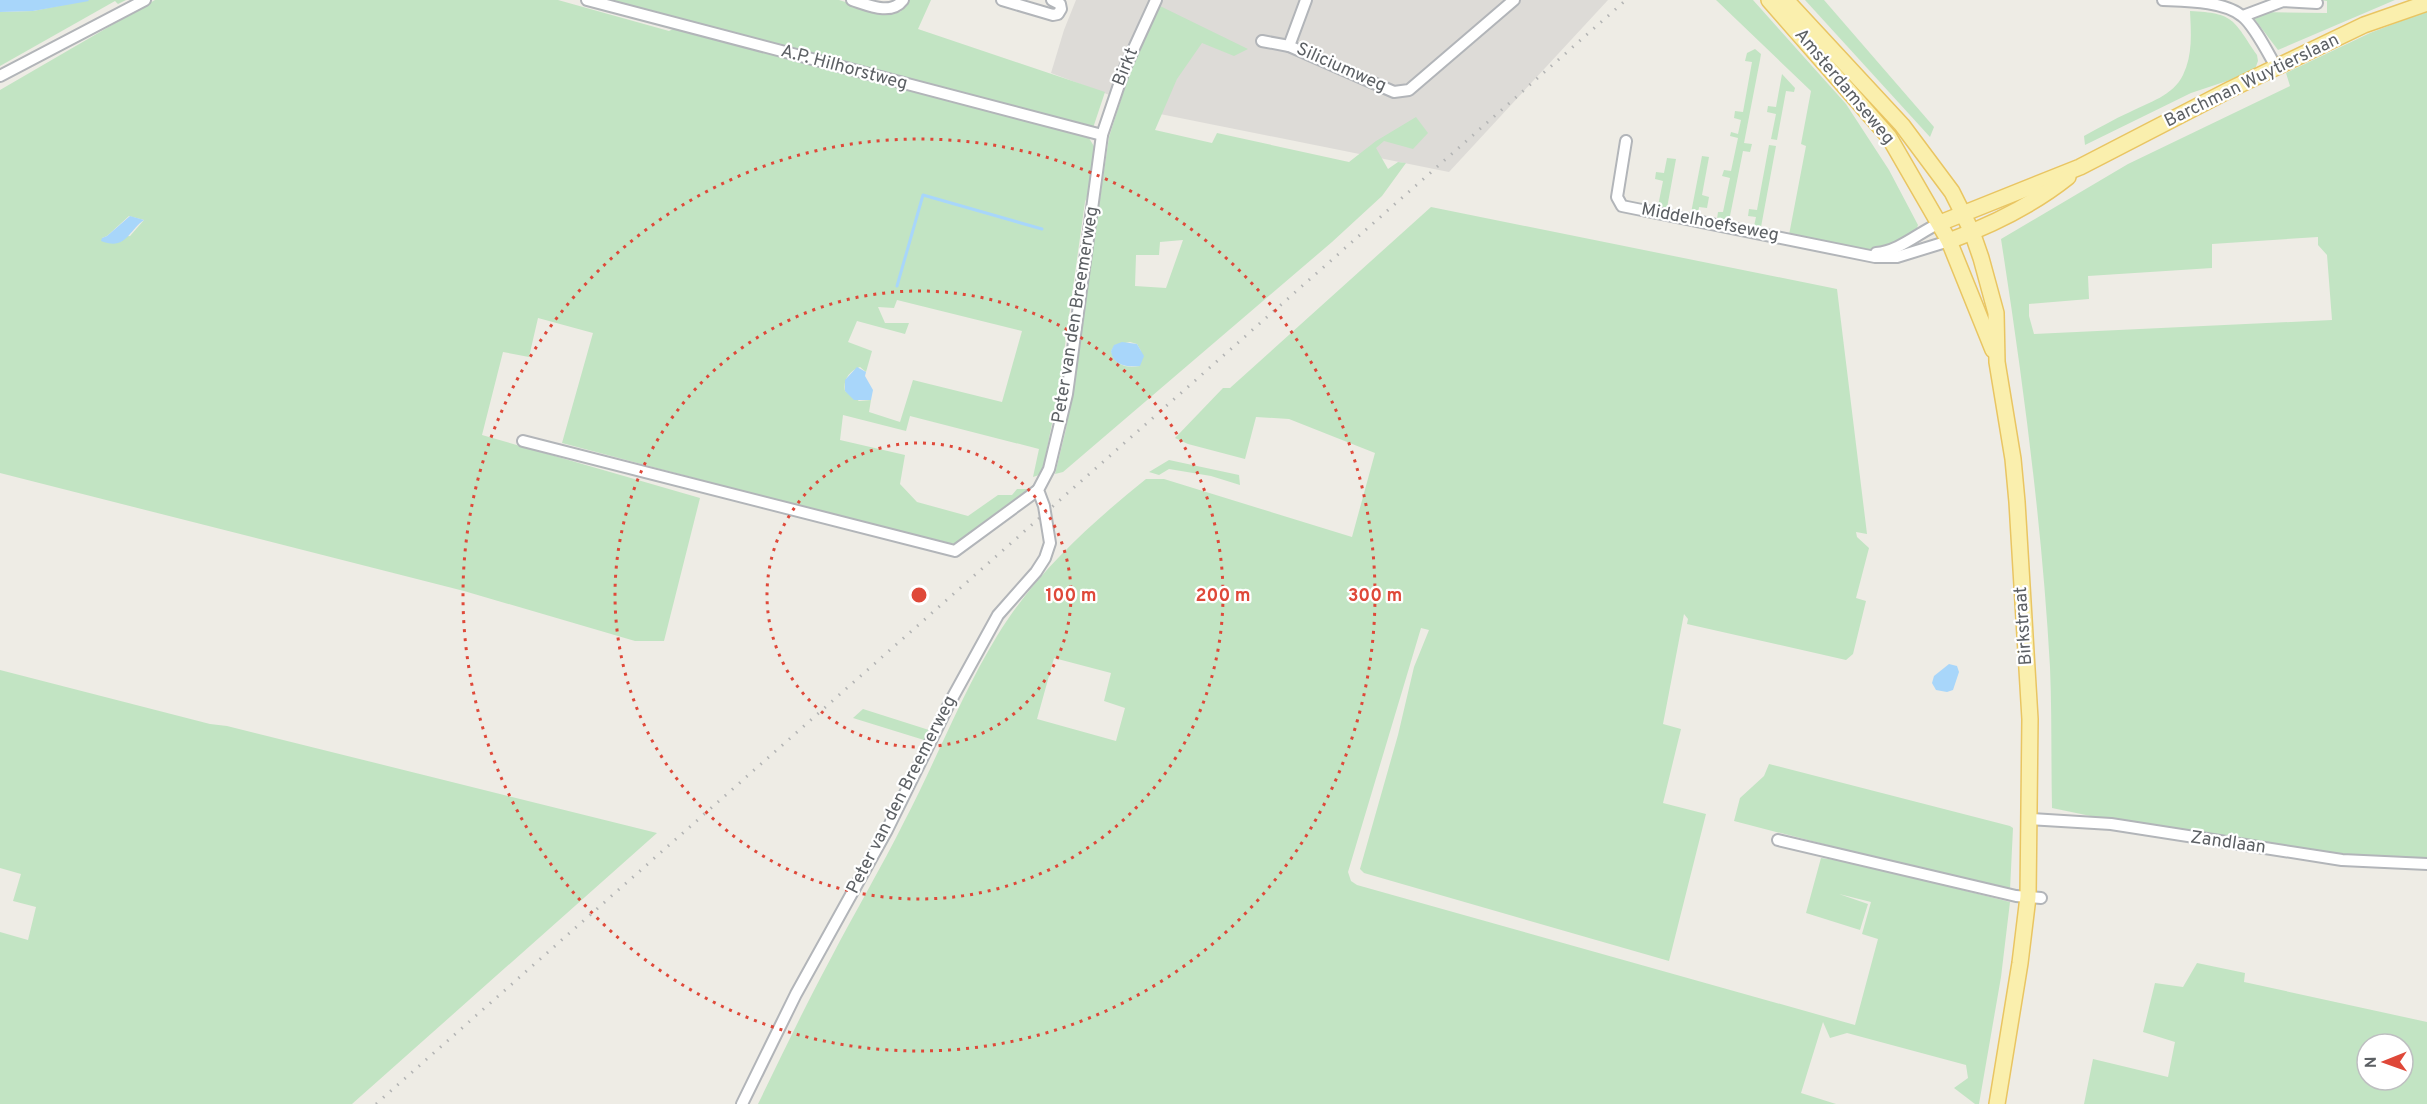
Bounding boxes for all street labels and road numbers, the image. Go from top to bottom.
street label: Amsterdamseweg [1789,24,1899,150]
street label: Barchman Wuytierslaan [2161,29,2343,133]
street label: Siliciumweg [1292,38,1390,98]
street label: A.P. Hilhorstweg [778,40,910,96]
street label: Birkt [1108,44,1144,90]
street label: Middelhoefseweg [1639,198,1781,248]
street label: Peter van den Breemerweg [1047,205,1105,425]
street label: Birkstraat [2010,586,2038,666]
street label: Peter van den Breemerweg [842,692,962,898]
street label: Zandlaan [2189,826,2267,860]

